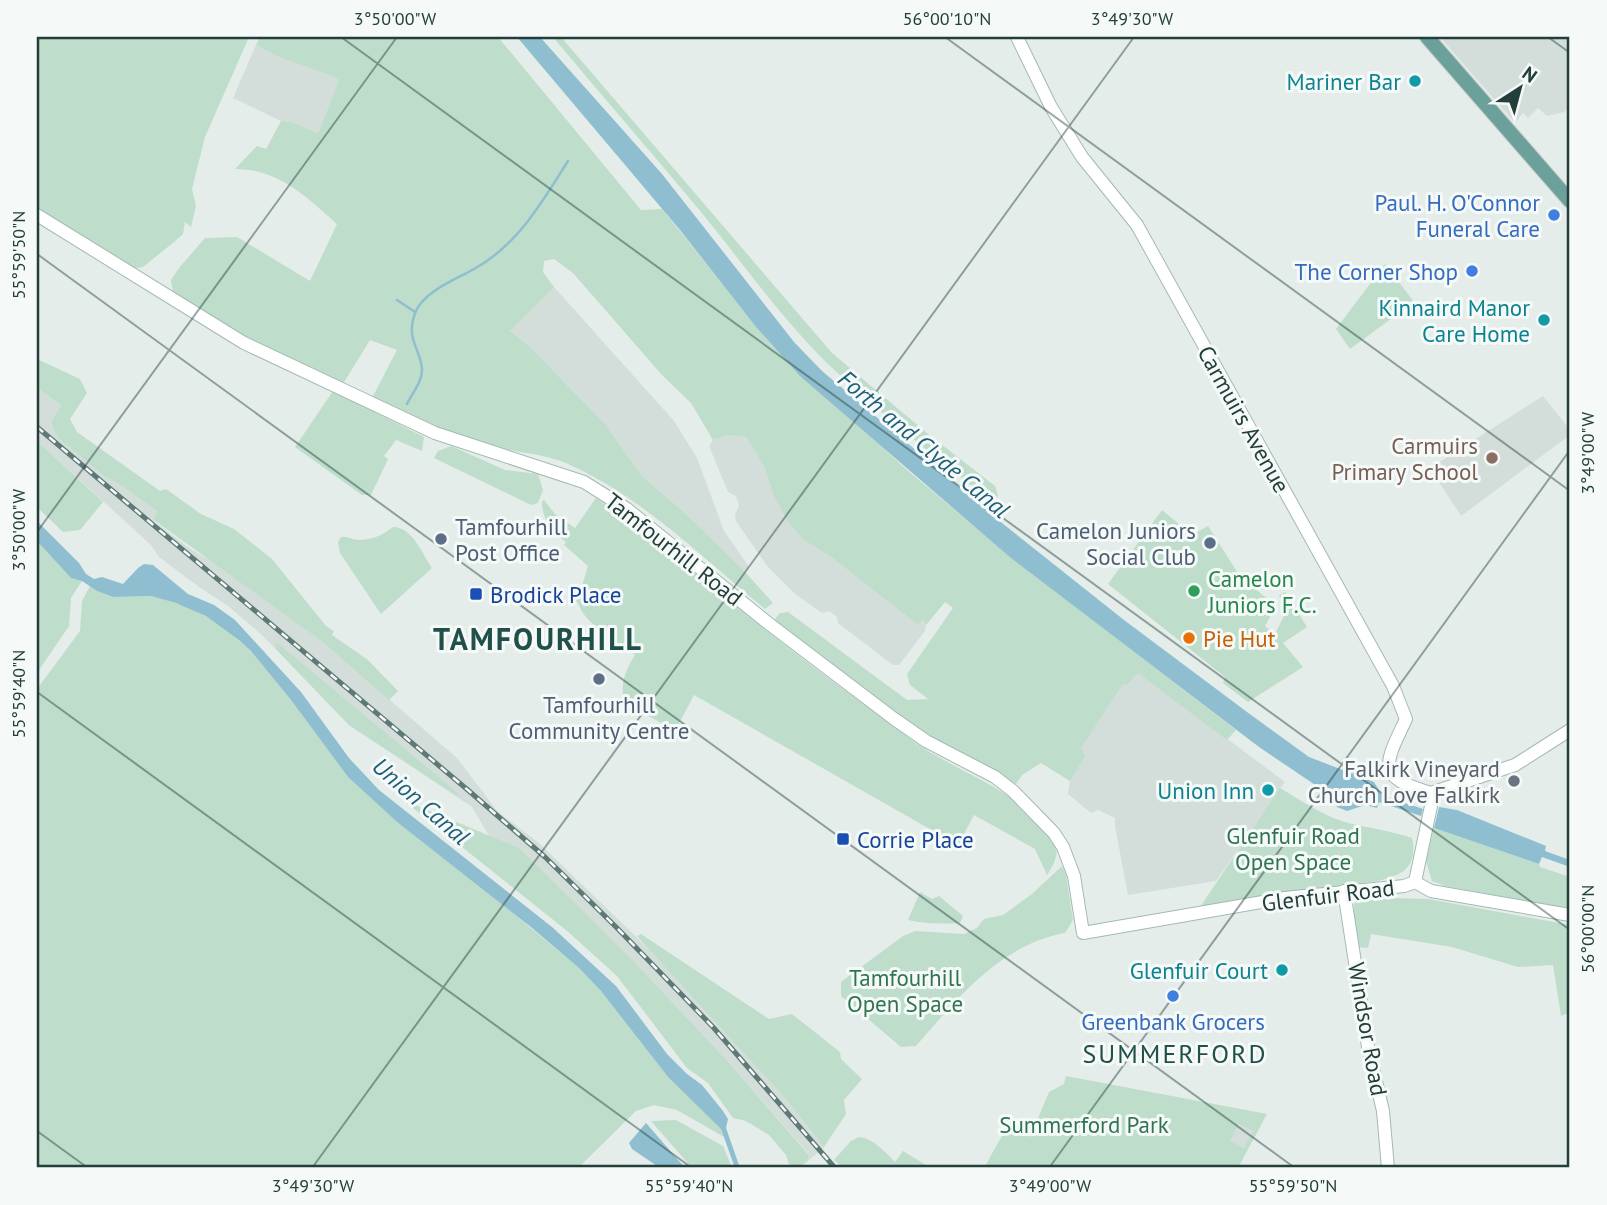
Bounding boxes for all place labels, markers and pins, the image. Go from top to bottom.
place label: Mariner Bar [1287,67,1401,96]
marker: Mariner Bar [1407,73,1423,89]
place label: Paul. H. O'Connor Funeral Care [1375,188,1540,243]
marker: Paul. H. O'Connor Funeral Care [1546,207,1562,223]
place label: The Corner Shop [1295,257,1458,286]
marker: The Corner Shop [1464,263,1480,279]
place label: Kinnaird Manor Care Home [1378,293,1530,348]
marker: Kinnaird Manor Care Home [1536,312,1552,328]
place label: Carmuirs Primary School [1331,431,1478,486]
marker: Carmuirs Primary School [1484,450,1500,466]
place label: Tamfourhill Post Office [455,512,568,567]
place label: Camelon Juniors Social Club [1036,516,1196,571]
marker: Tamfourhill Post Office [433,531,449,547]
marker: Camelon Juniors Social Club [1202,535,1218,551]
place label: Camelon Juniors F.C. [1207,564,1317,619]
place label: Brodick Place [490,580,621,609]
marker: Camelon Juniors F.C. [1186,583,1202,599]
marker: Brodick Place [468,586,484,602]
place label: Pie Hut [1203,624,1276,653]
marker: Pie Hut [1181,630,1197,646]
marker: Tamfourhill Community Centre [591,671,607,687]
place label: Tamfourhill Community Centre [509,690,689,745]
place label: Falkirk Vineyard Church Love Falkirk [1308,754,1500,809]
marker: Falkirk Vineyard Church Love Falkirk [1506,773,1522,789]
place label: Union Inn [1157,776,1254,805]
marker: Union Inn [1260,782,1276,798]
place label: Corrie Place [857,825,974,854]
marker: Corrie Place [835,831,851,847]
place label: Glenfuir Court [1130,956,1268,985]
marker: Glenfuir Court [1274,962,1290,978]
marker: Greenbank Grocers [1165,988,1181,1004]
place label: Greenbank Grocers [1081,1007,1265,1036]

